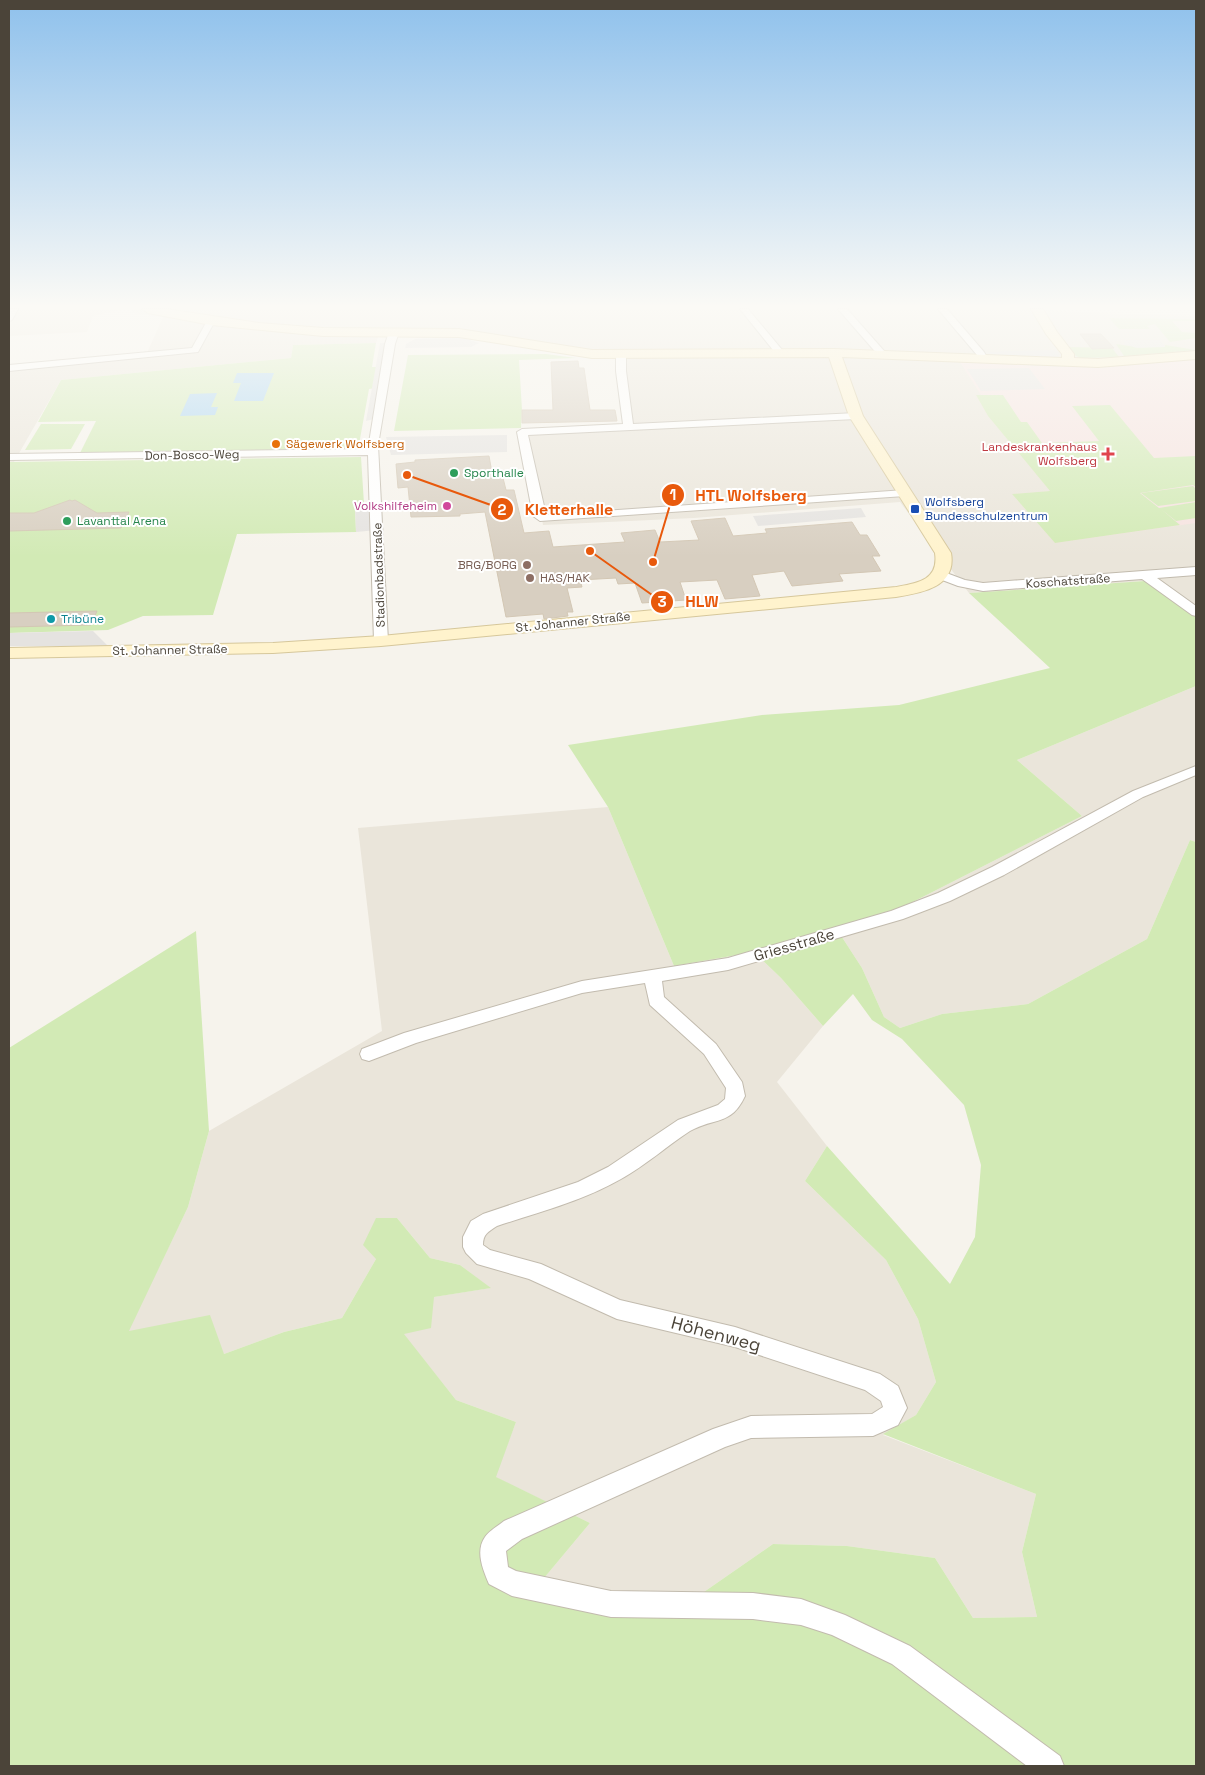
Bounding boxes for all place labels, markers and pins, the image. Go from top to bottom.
place label: Sägewerk Wolfsberg [286,436,404,452]
marker: Sägewerk Wolfsberg [270,438,282,450]
place label: Landeskrankenhaus Wolfsberg [982,439,1097,469]
marker: Landeskrankenhaus Wolfsberg [1101,447,1115,461]
place label: Sporthalle [464,465,524,481]
marker: Sporthalle [448,467,460,479]
callout: HTL Wolfsberg [660,480,817,511]
callout: Kletterhalle [489,494,623,525]
place label: Wolfsberg Bundesschulzentrum [925,494,1048,524]
place label: Volkshilfeheim [354,498,437,514]
marker: Volkshilfeheim [441,500,453,512]
marker: Wolfsberg Bundesschulzentrum [909,503,921,515]
place label: Lavanttal Arena [77,513,166,529]
marker: Lavanttal Arena [61,515,73,527]
place label: BRG/BORG [458,557,517,573]
marker: BRG/BORG [521,559,533,571]
place label: HAS/HAK [540,570,591,586]
marker: HAS/HAK [524,572,536,584]
callout: HLW [650,586,728,617]
place label: Tribüne [61,611,104,627]
marker: Tribüne [45,613,57,625]

